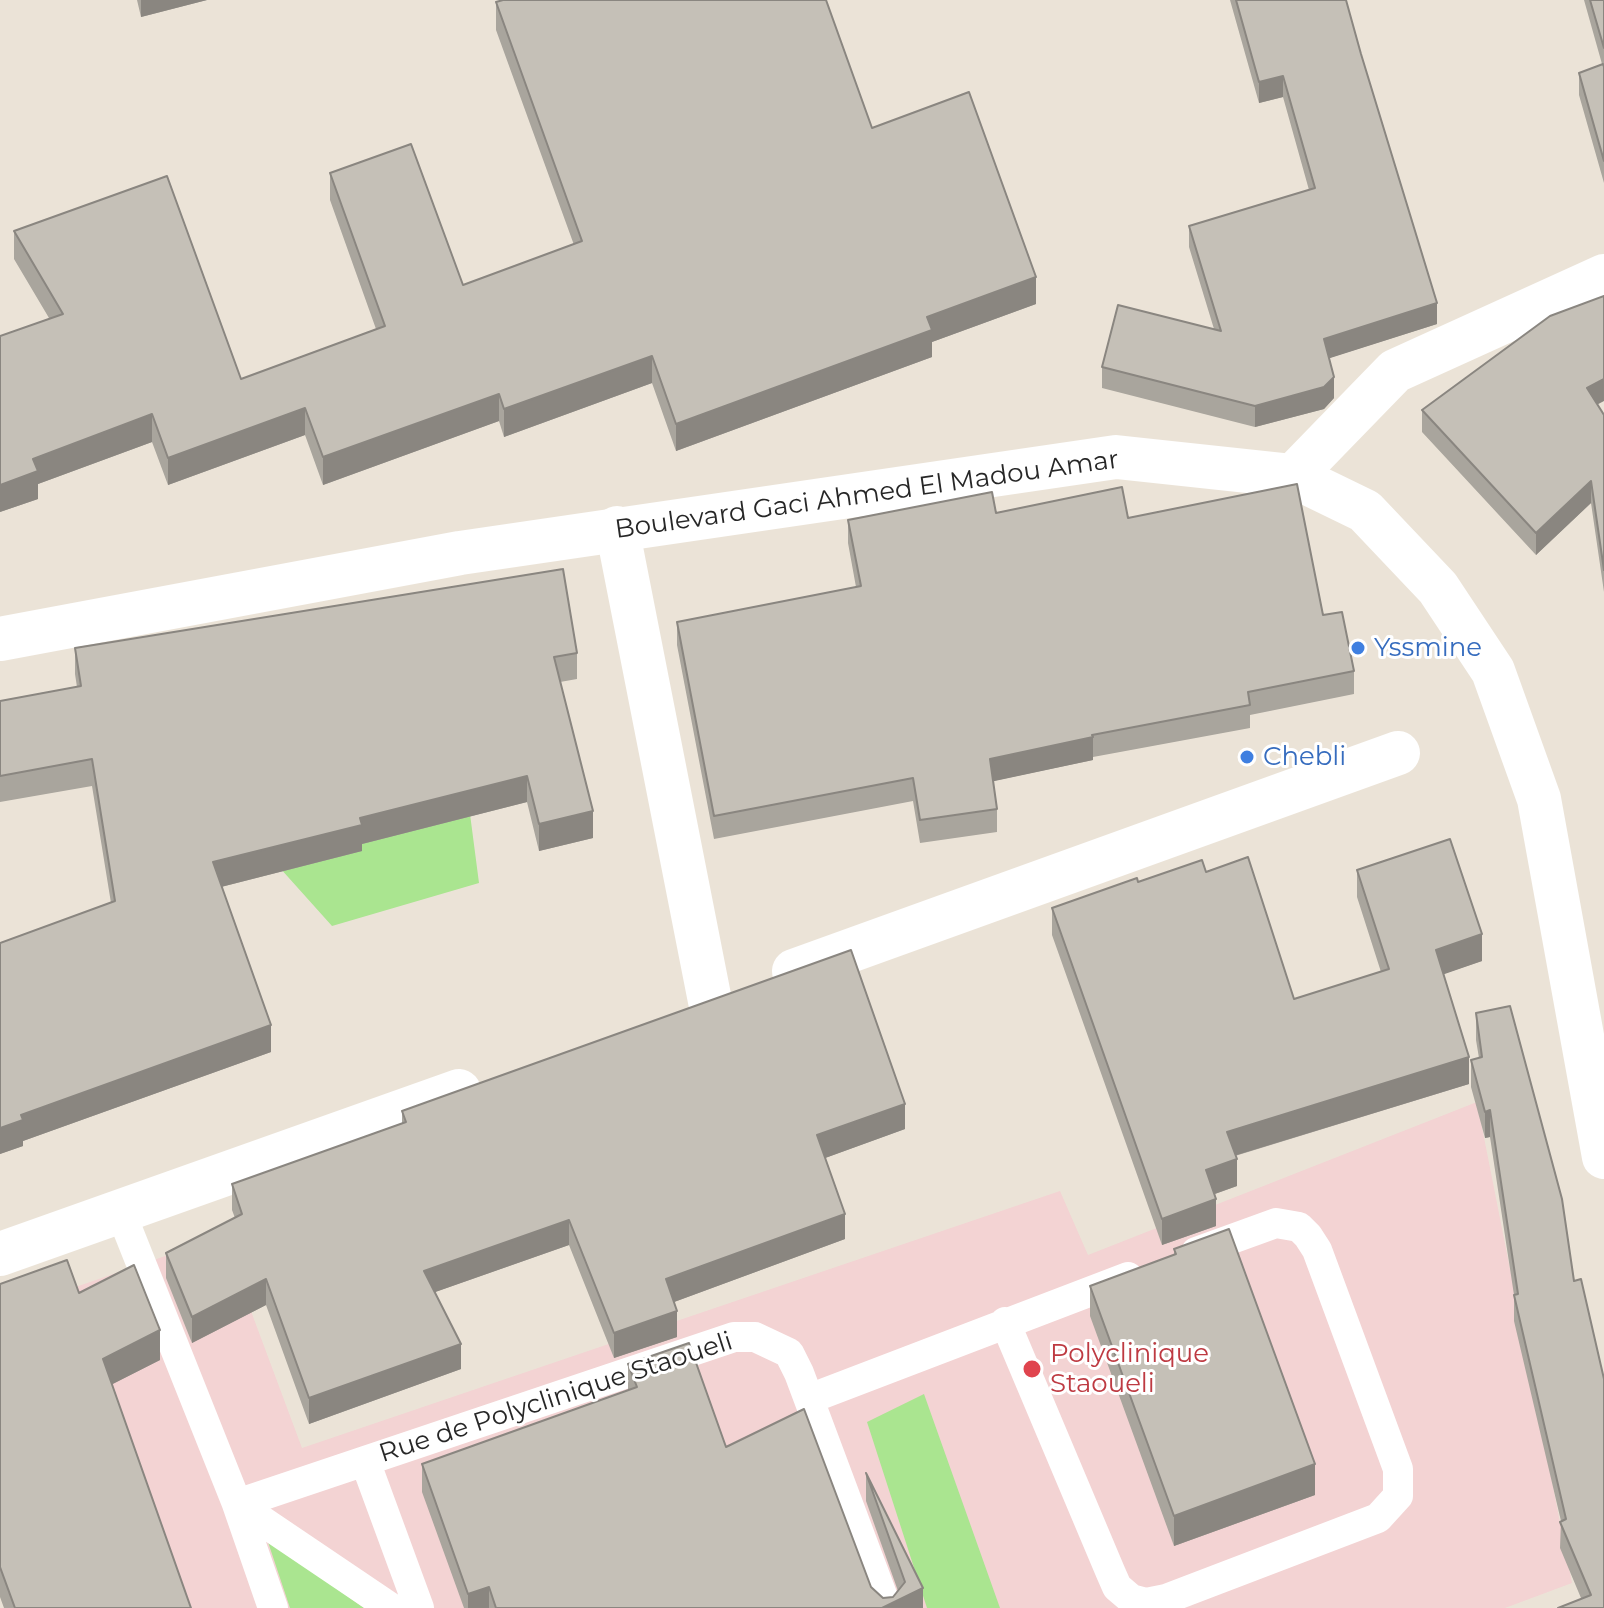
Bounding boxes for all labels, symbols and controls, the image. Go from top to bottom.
street label: Boulevard Gaci Ahmed El Madou Amar [613,444,1121,546]
place label: Yssmine [1374,632,1482,664]
marker: Yssmine [1349,639,1367,657]
place label: Chebli [1263,741,1346,773]
marker: Chebli [1238,748,1256,766]
street label: Rue de Polyclinique Staoueli [375,1326,737,1470]
place label: Polyclinique Staoueli [1050,1338,1209,1400]
marker: Polyclinique Staoueli [1021,1358,1043,1380]

